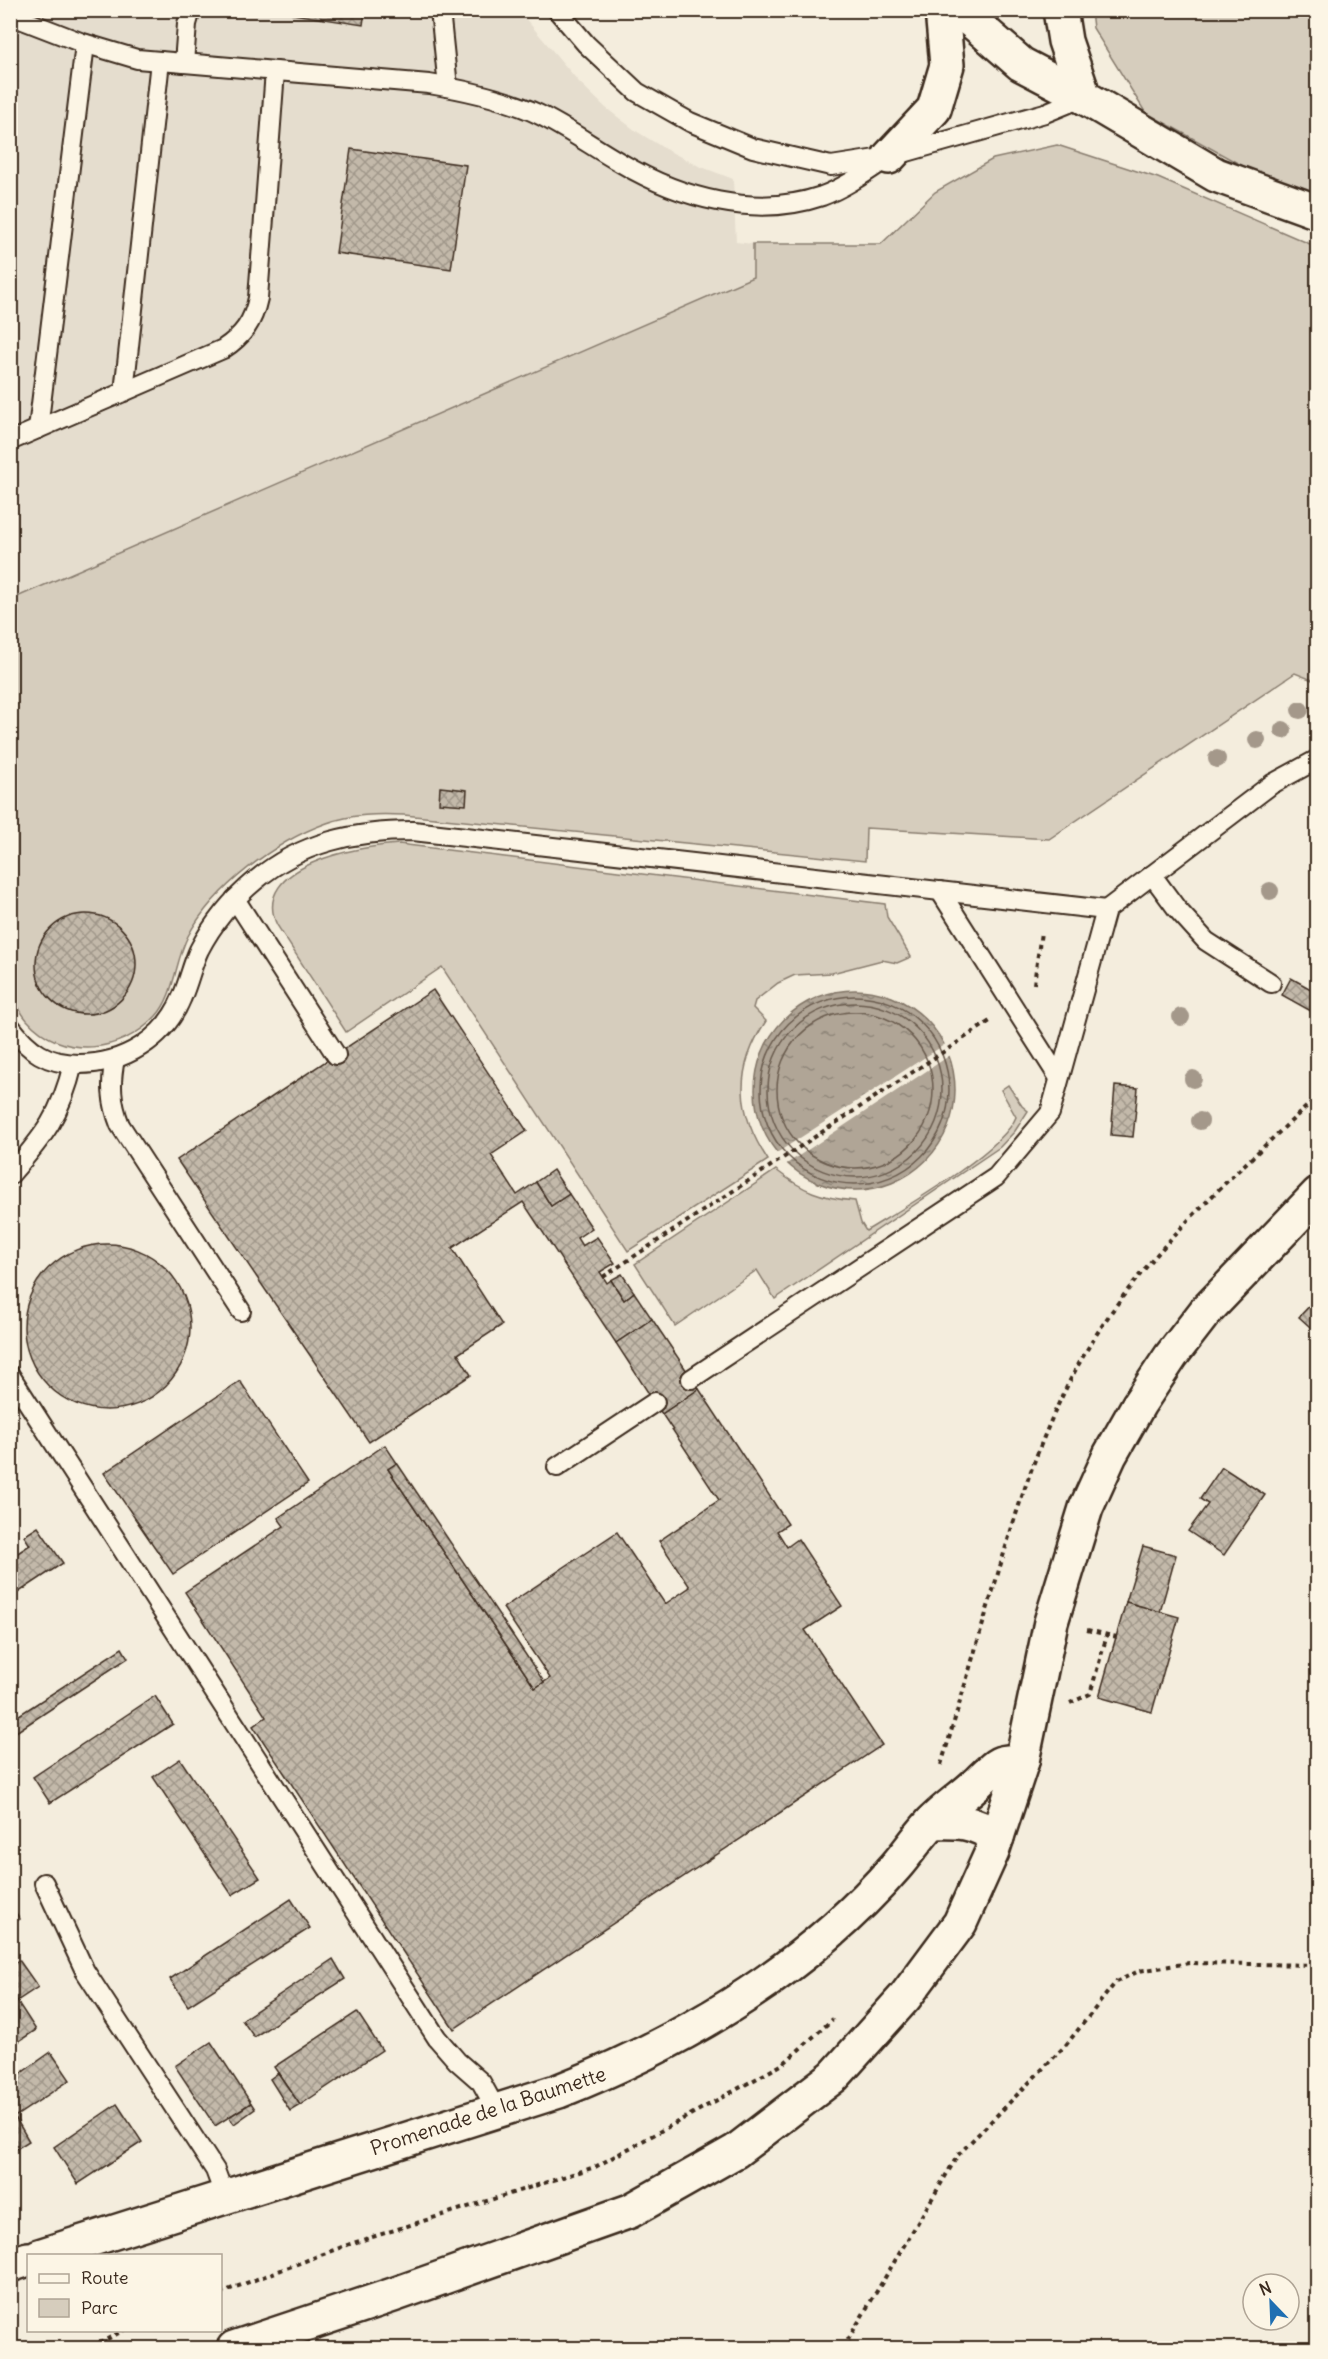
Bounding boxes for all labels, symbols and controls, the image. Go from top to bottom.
street label: Promenade de la Baumette [367,2061,609,2160]
legend [27,2254,222,2332]
text: Route [81,2266,129,2289]
north arrow [1241,2272,1301,2332]
text: N [1256,2277,1274,2300]
text: Parc [81,2296,118,2319]

